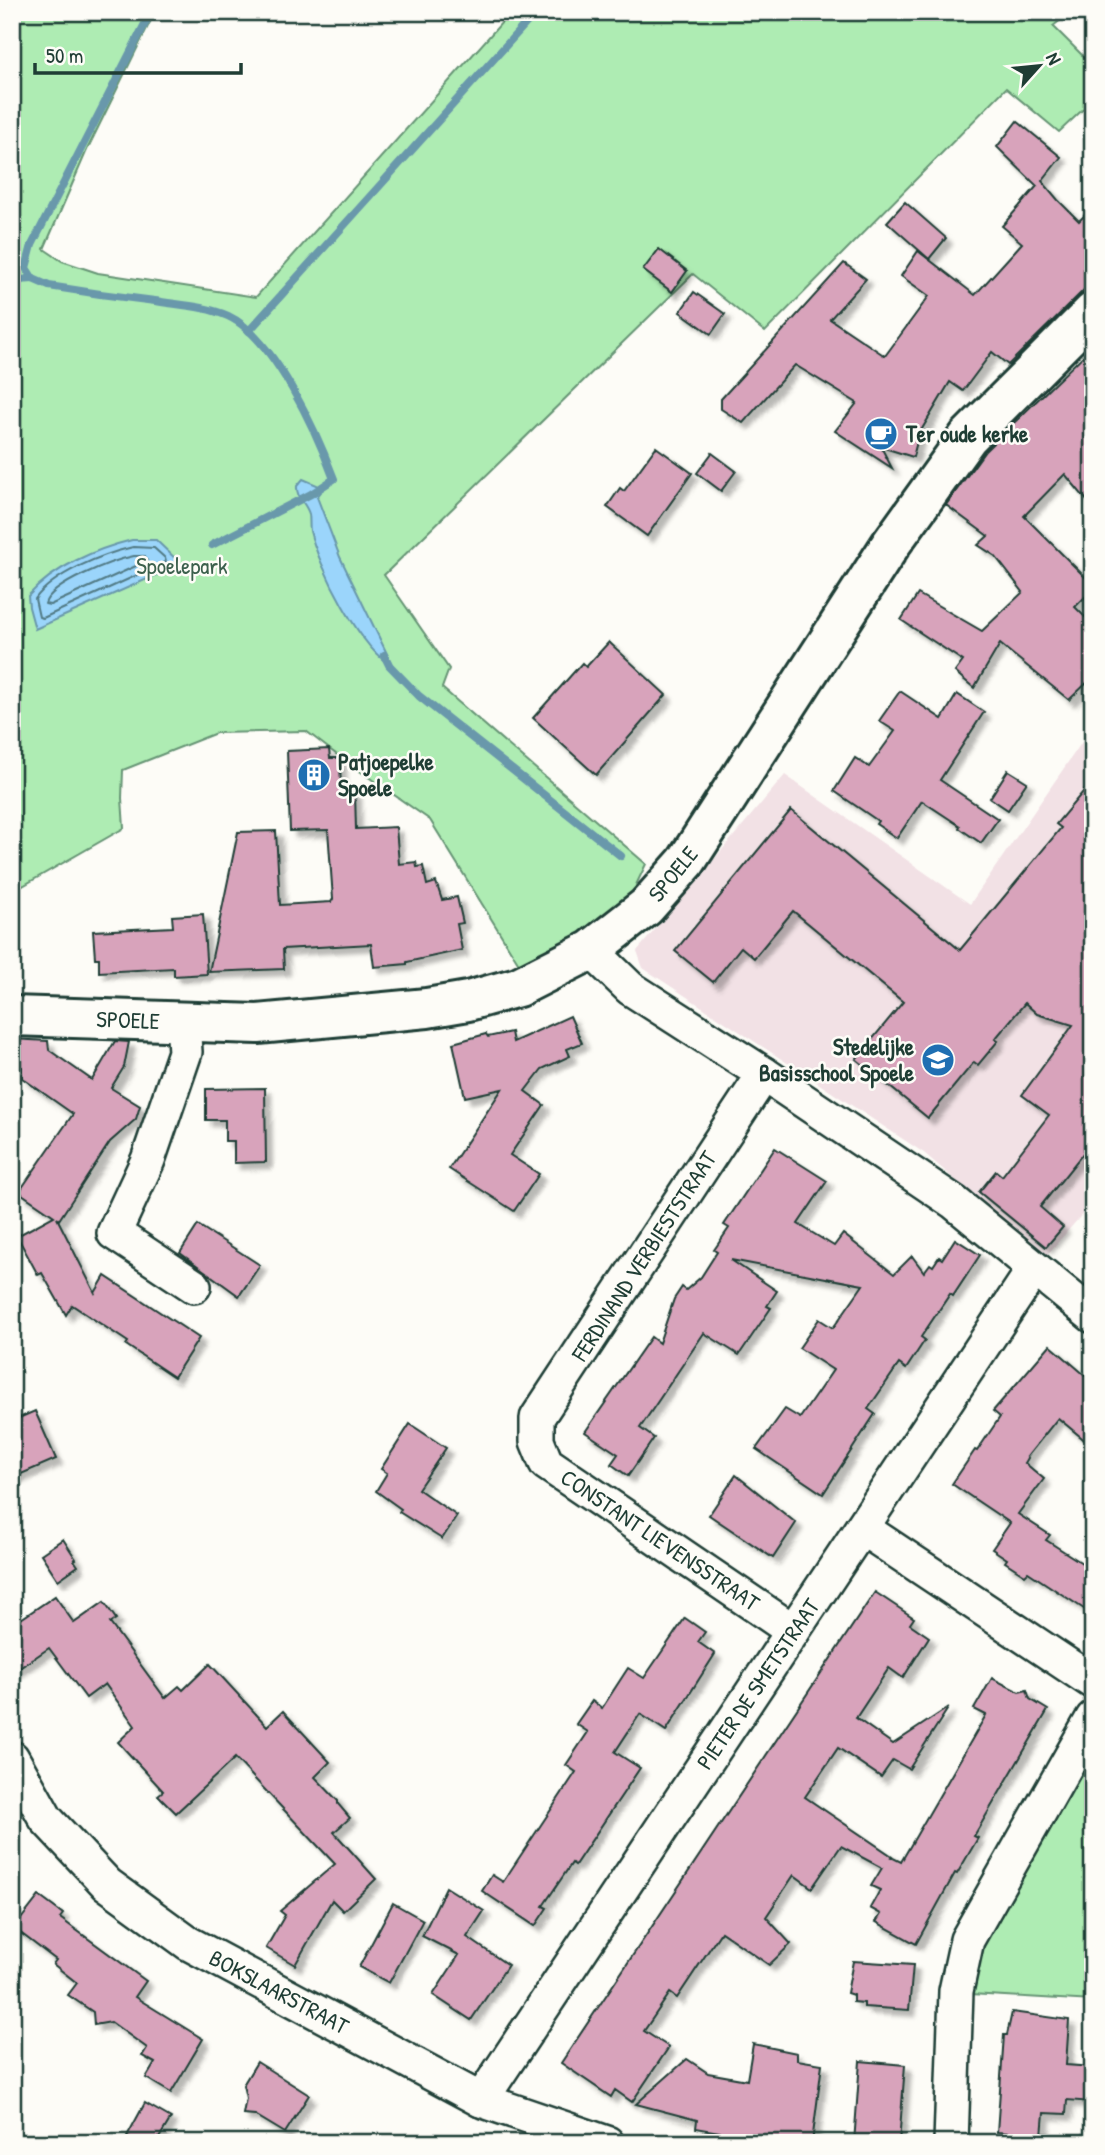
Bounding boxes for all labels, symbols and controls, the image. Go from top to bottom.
scale bar [35,32,242,76]
north arrow [1004,32,1074,102]
text: 50 m [46,41,83,70]
text: N [1040,48,1068,69]
cafe icon: Ter oude kerke [862,415,900,453]
place label: Ter oude kerke [905,418,1029,449]
park label: Spoelepark [136,550,228,581]
place label: Patjoepelke Spoele [338,746,434,804]
building icon: Patjoepelke Spoele [295,756,333,794]
street label: SPOELE [641,839,705,908]
street label: SPOELE [96,1003,160,1036]
place label: Stedelijke Basisschool Spoele [759,1031,915,1089]
school or university icon: Stedelijke Basisschool Spoele [919,1041,957,1079]
street label: FERDINAND VERBIESTSTRAAT [563,1145,723,1368]
street label: CONSTANT LIEVENSSTRAAT [555,1461,766,1618]
street label: PIETER DE SMETSTRAAT [689,1592,826,1775]
street label: BOKSLAARSTRAAT [204,1942,354,2041]

